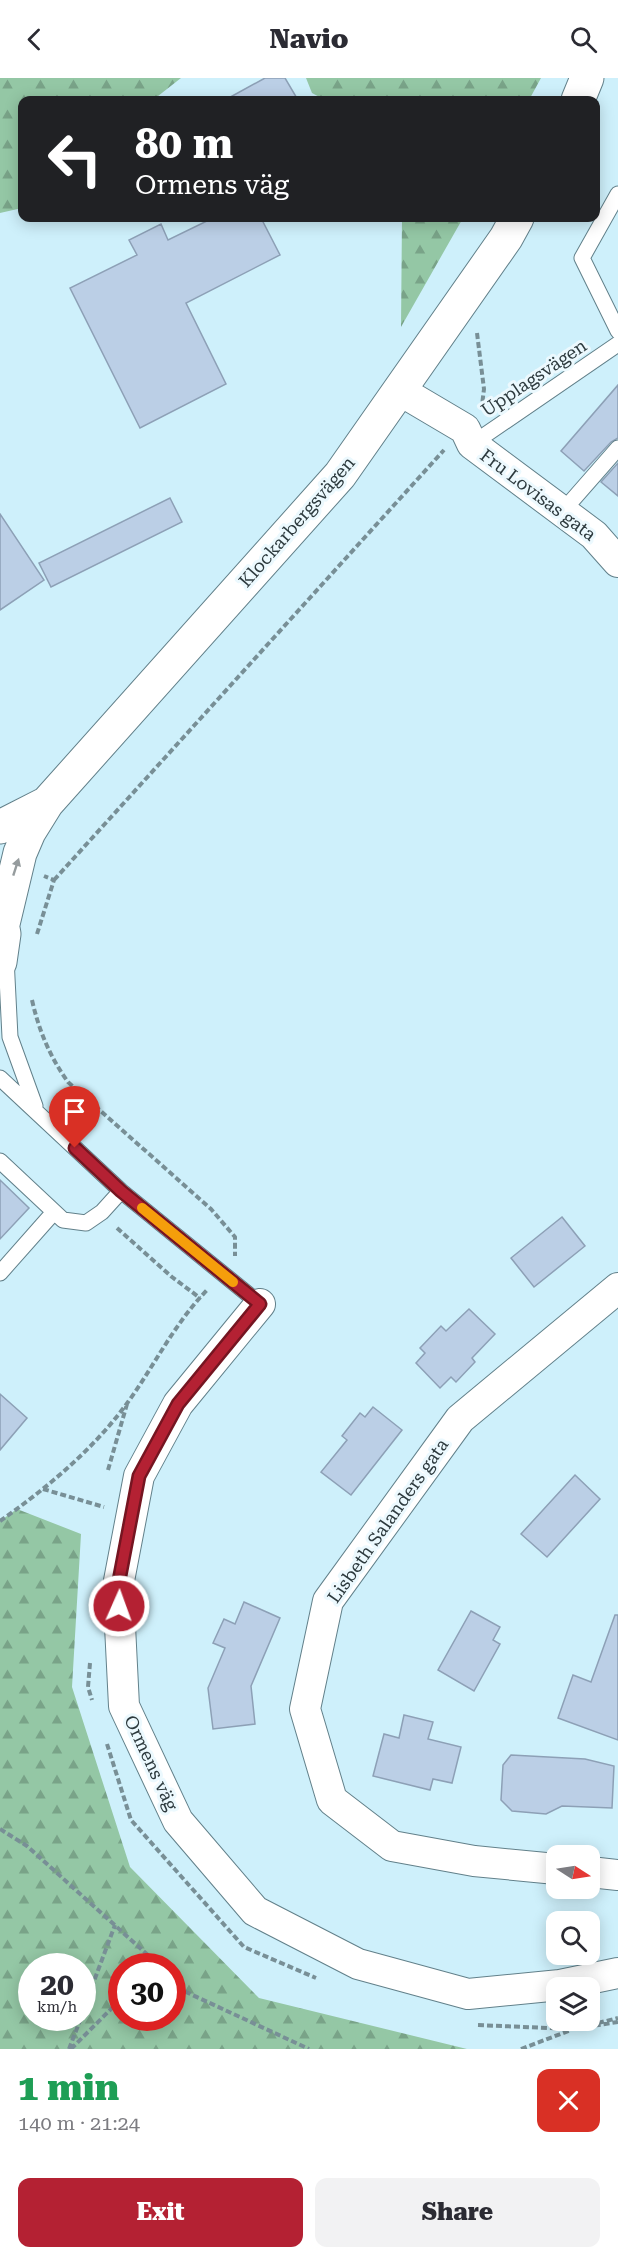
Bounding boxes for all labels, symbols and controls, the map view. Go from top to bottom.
icon: back [18,23,51,56]
text: Navio [270,23,348,55]
icon: search [567,23,600,56]
text: 80 m [135,119,233,168]
icon: left [36,120,114,198]
text: Ormens väg [135,169,289,201]
street label: Upplagsvägen [477,334,591,421]
street label: Fru Lovisas gata [476,444,600,545]
street label: Klockarbergsvägen [234,452,359,591]
one-way arrow [12,858,21,876]
pin [49,1086,100,1148]
icon: arrive [58,1095,91,1128]
street label: Lisbeth Salanders gata [323,1434,452,1607]
position arrow [87,1574,151,1638]
street label: Ormens väg [120,1712,183,1814]
north arrow [546,1845,600,1899]
map controls [546,1845,600,2031]
button: search [546,1911,600,1965]
speed limit sign: 30 [108,1953,186,2031]
text: 20 [40,1967,74,2002]
button: layers [546,1977,600,2031]
text: km/h [37,1998,77,2016]
text: 1 min [18,2067,119,2109]
button: close [537,2069,600,2132]
text: 140 m · 21:24 [18,2111,140,2135]
button: Exit [18,2178,303,2247]
button: Share [315,2178,600,2247]

